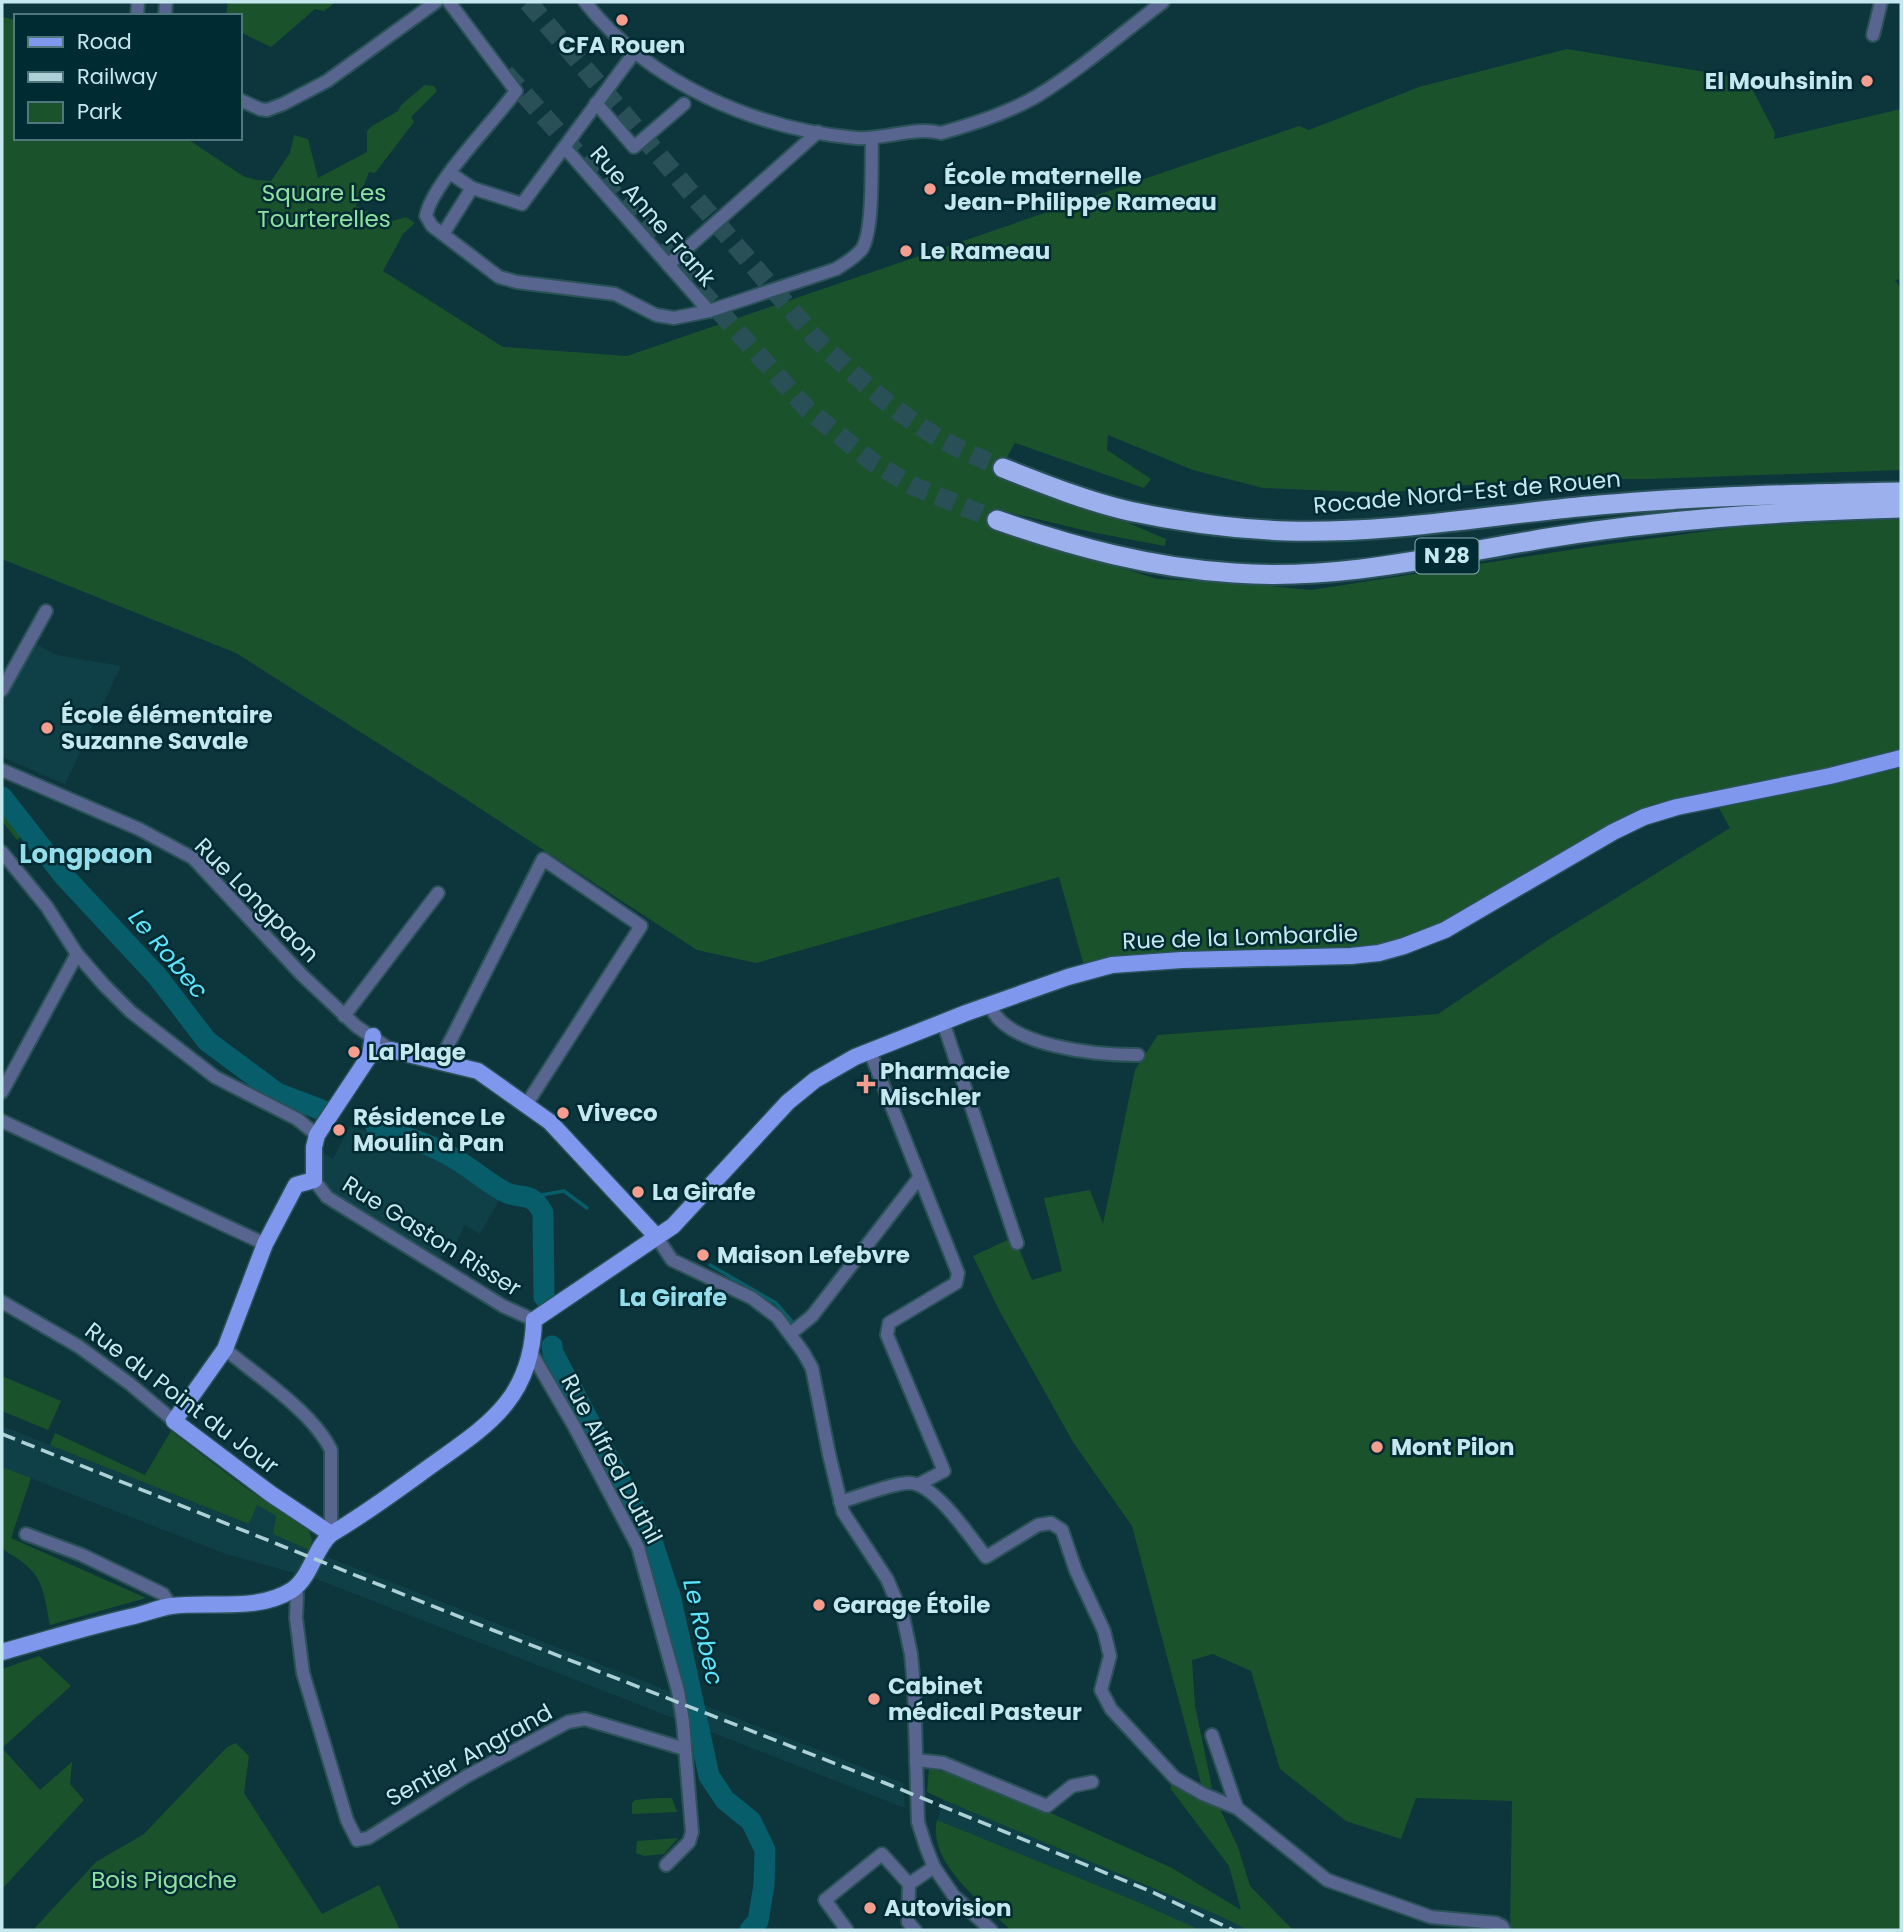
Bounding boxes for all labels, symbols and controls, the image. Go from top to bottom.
marker: CFA Rouen [614,12,630,28]
legend [14,14,242,140]
text: Road [77,27,132,56]
place label: CFA Rouen [559,29,685,61]
text: Railway [77,62,158,91]
place label: El Mouhsinin [1705,65,1853,97]
marker: El Mouhsinin [1859,73,1875,89]
text: Park [77,97,122,126]
street label: Rue Anne Frank [583,139,723,293]
place label: École maternelle Jean-Philippe Rameau [944,160,1217,218]
park label: Square Les Tourterelles [257,177,391,235]
marker: École maternelle Jean-Philippe Rameau [922,181,938,197]
place label: Le Rameau [920,235,1050,267]
marker: Le Rameau [898,243,914,259]
street label: Rocade Nord-Est de Rouen [1312,463,1622,521]
road number: N 28 [1416,538,1478,574]
place label: École élémentaire Suzanne Savale [61,699,273,757]
marker: École élémentaire Suzanne Savale [39,720,55,736]
street label: Rue Longpaon [187,830,327,970]
district label: Longpaon [19,836,153,872]
water label: Le Robec [121,902,216,1006]
street label: Rue de la Lombardie [1122,917,1358,957]
place label: La Plage [368,1036,466,1068]
marker: La Plage [346,1044,362,1060]
place label: Pharmacie Mischler [880,1055,1010,1113]
marker: Pharmacie Mischler [858,1076,874,1092]
place label: Viveco [577,1097,658,1129]
place label: Résidence Le Moulin à Pan [353,1101,505,1159]
marker: Viveco [555,1105,571,1121]
marker: Résidence Le Moulin à Pan [331,1122,347,1138]
street label: Rue Gaston Risser [337,1168,527,1304]
place label: La Girafe [652,1176,756,1208]
marker: La Girafe [630,1184,646,1200]
place label: Maison Lefebvre [717,1239,910,1271]
marker: Maison Lefebvre [695,1247,711,1263]
district label: La Girafe [619,1281,727,1314]
street label: Rue du Point du Jour [79,1314,285,1482]
street label: Rue Alfred Duthil [554,1369,670,1549]
place label: Mont Pilon [1391,1431,1515,1463]
marker: Mont Pilon [1369,1439,1385,1455]
water label: Le Robec [675,1576,732,1688]
place label: Garage Étoile [833,1589,990,1621]
marker: Garage Étoile [811,1597,827,1613]
place label: Cabinet médical Pasteur [888,1670,1082,1728]
marker: Cabinet médical Pasteur [866,1691,882,1707]
street label: Sentier Angrand [380,1696,558,1814]
park label: Bois Pigache [91,1864,237,1896]
place label: Autovision [884,1892,1011,1924]
marker: Autovision [862,1900,878,1916]

